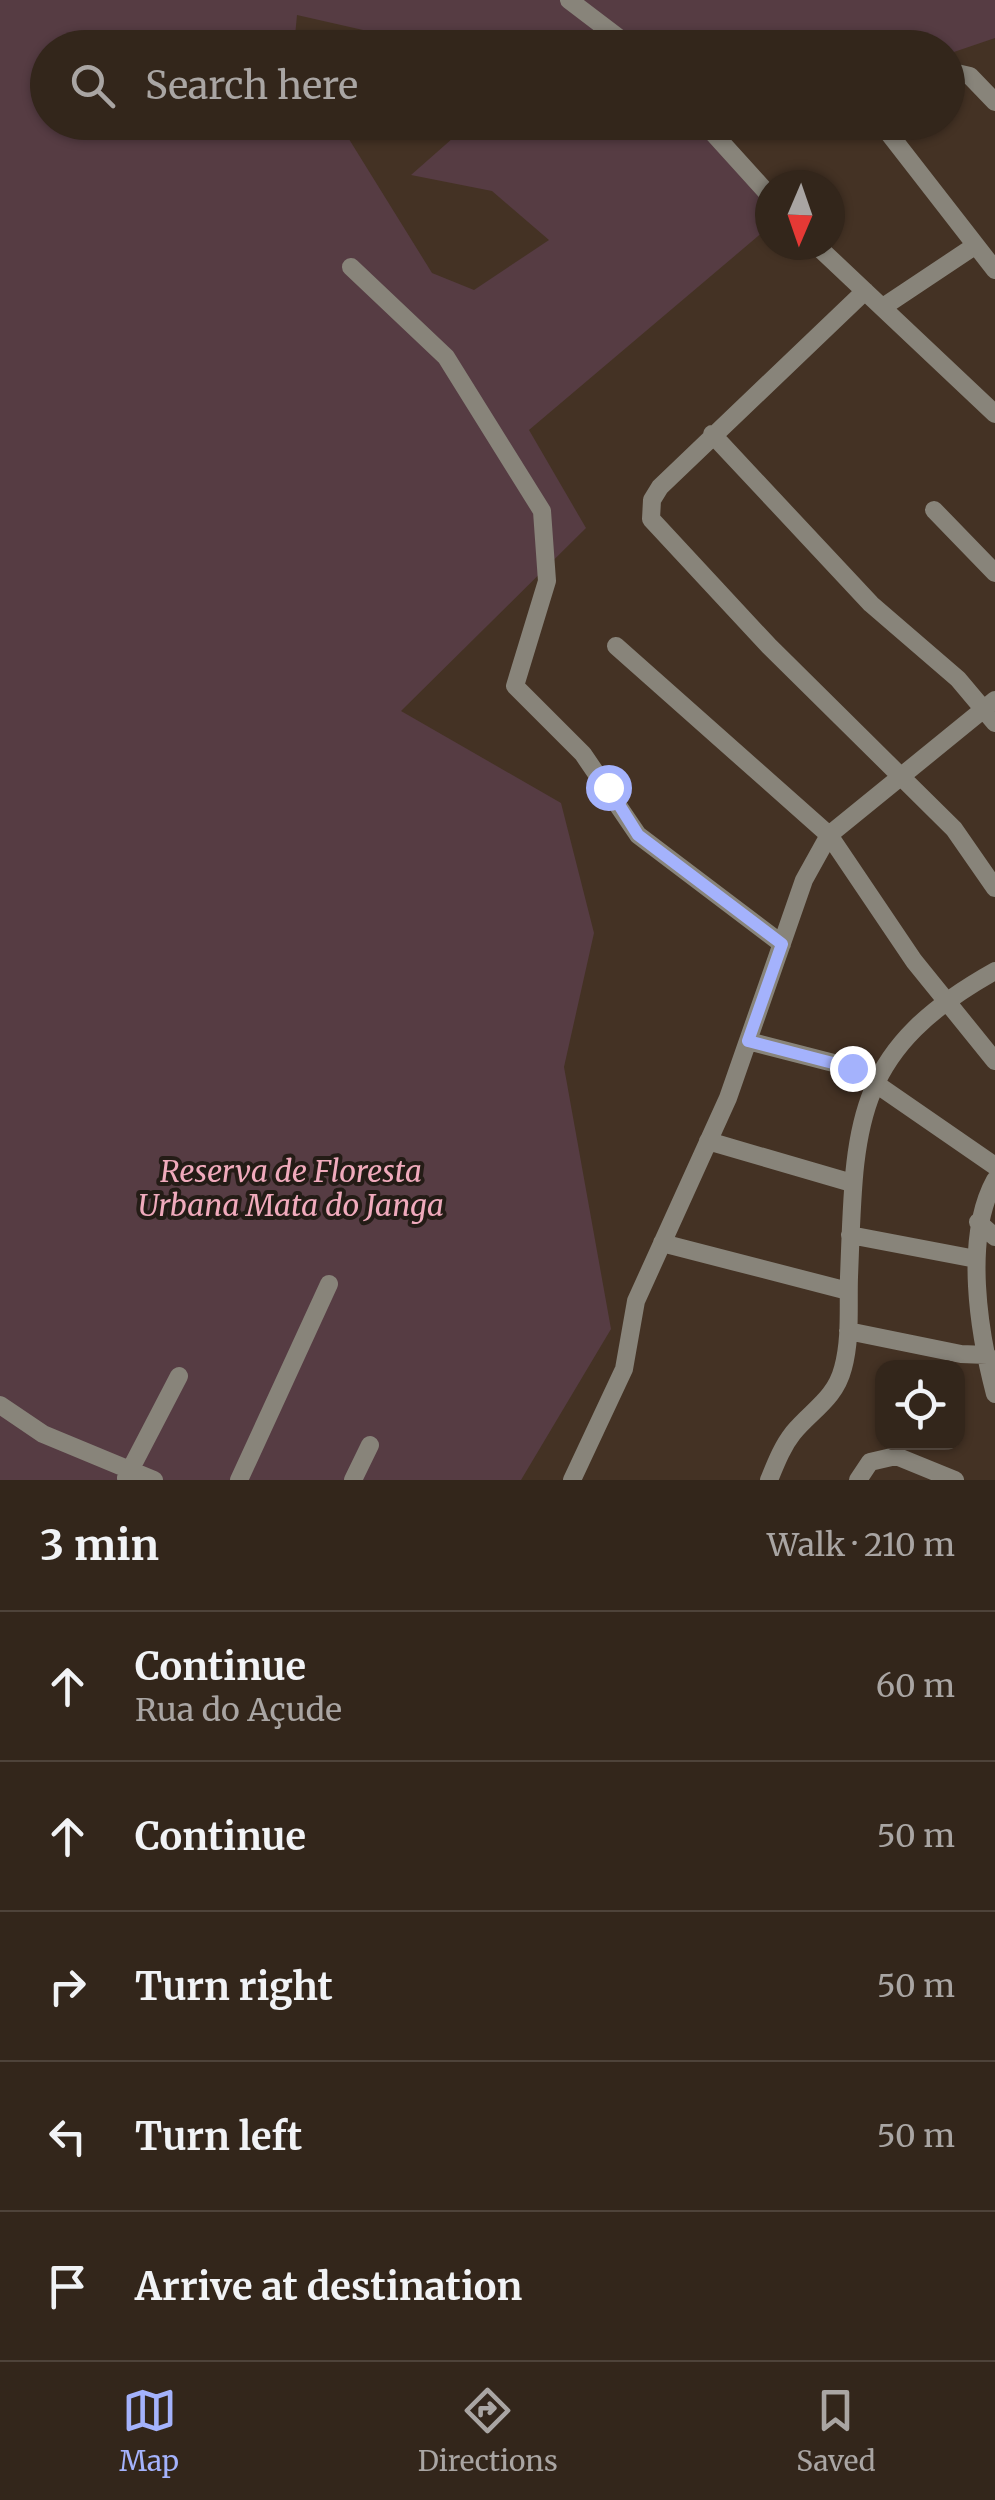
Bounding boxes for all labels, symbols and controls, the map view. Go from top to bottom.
search box [30,30,965,140]
icon: search [65,58,120,113]
text: Search here [145,62,358,109]
north arrow [755,170,845,260]
route start [586,765,632,811]
route end [830,1046,876,1092]
park label: Reserva de Floresta Urbana Mata do Janga [138,1152,444,1224]
map controls [875,1360,965,1450]
button: locate [875,1360,965,1450]
text: 3 min [40,1519,159,1571]
text: Walk · 210 m [767,1525,955,1565]
text: Continue [135,1643,306,1690]
icon: ahead [40,1659,95,1714]
text: 60 m [876,1666,955,1706]
text: Rua do Açude [135,1690,342,1730]
icon: ahead [40,1809,95,1864]
text: Continue [135,1813,306,1860]
text: 50 m [877,1816,955,1856]
icon: right [40,1959,95,2014]
text: Turn right [135,1963,333,2010]
text: 50 m [877,1966,955,2006]
icon: left [40,2109,95,2164]
text: Turn left [135,2113,302,2160]
text: 50 m [877,2116,955,2156]
icon: arrive [40,2259,95,2314]
text: Arrive at destination [135,2263,522,2310]
tab: Map [119,2383,179,2479]
tab: Directions [418,2383,558,2479]
tab: Saved [796,2383,876,2479]

